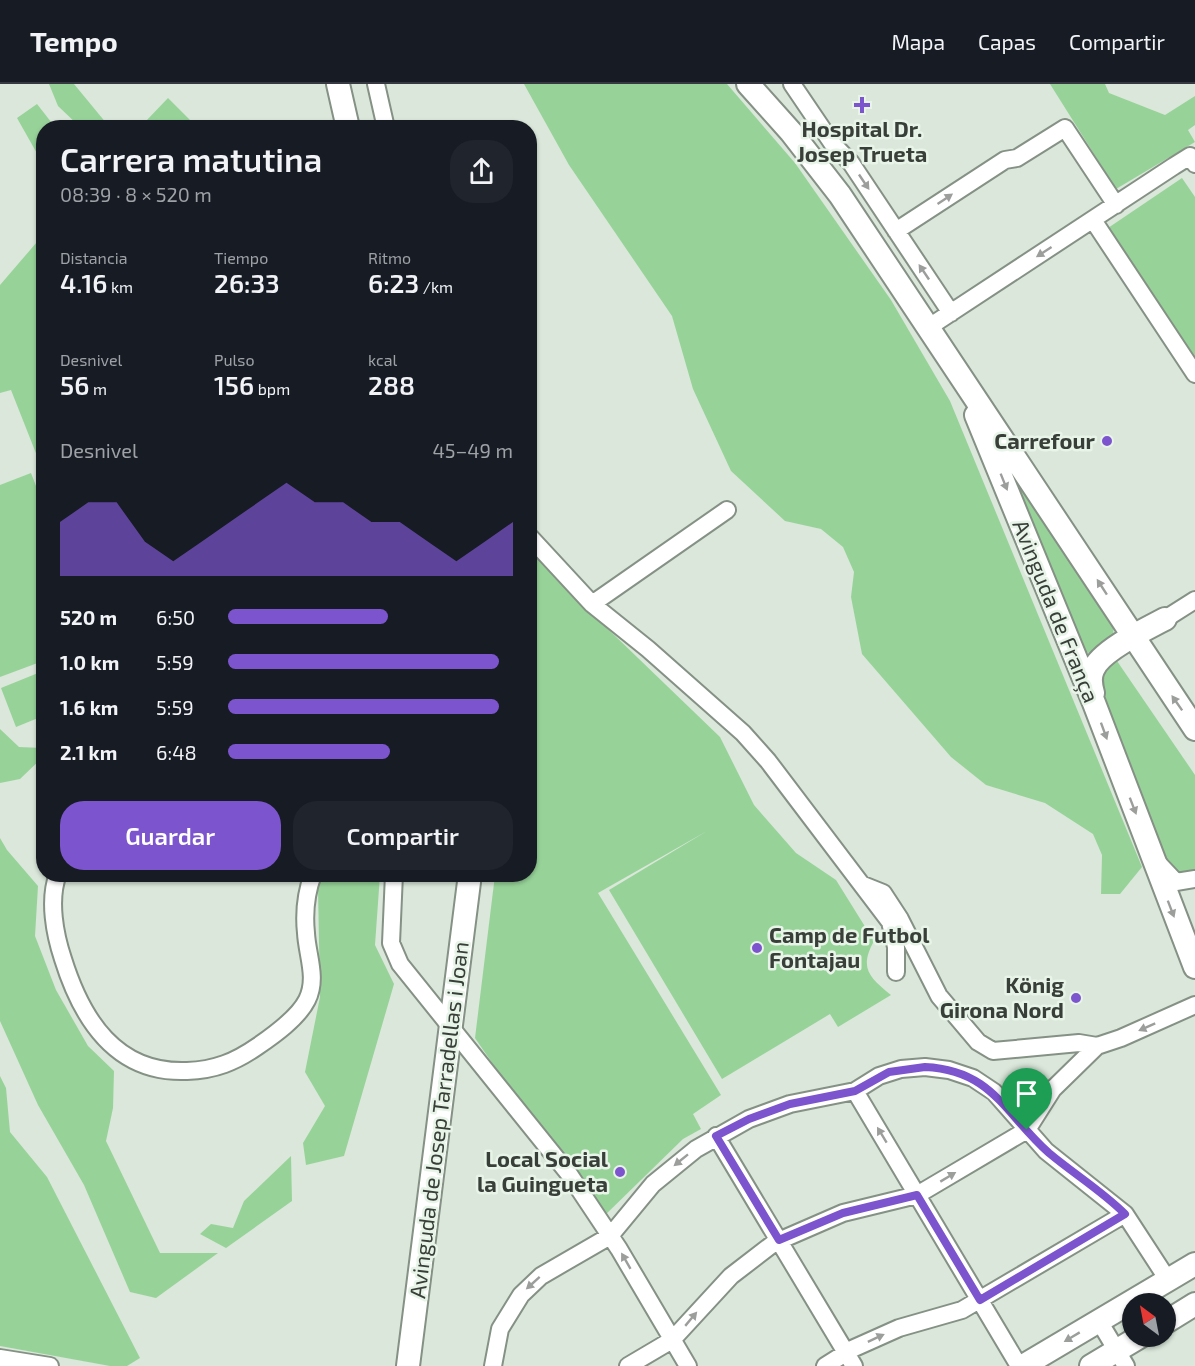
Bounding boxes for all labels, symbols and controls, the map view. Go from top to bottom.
text: Tempo [30,24,118,58]
text: Mapa [891,29,945,54]
text: Capas [978,29,1036,54]
text: Compartir [1069,29,1165,54]
marker: Hospital Dr. Josep Trueta [853,96,871,114]
place label: Hospital Dr. Josep Trueta [797,115,927,166]
text: Carrera matutina [60,139,322,179]
button: share [450,140,513,203]
one-way arrow [858,174,869,190]
text: 08:39 · 8 × 520 m [60,182,212,206]
one-way arrow [937,194,953,205]
one-way arrow [1036,247,1053,258]
text: Distancia [60,248,127,267]
text: Tiempo [214,248,268,267]
text: Ritmo [368,248,411,267]
one-way arrow [918,264,929,281]
text: 4.16 [60,267,107,298]
text: 26:33 [214,267,280,298]
text: 6:23 [368,267,419,298]
text: km [107,277,133,296]
text: /km [419,277,453,296]
text: Desnivel [60,350,122,369]
text: Pulso [214,350,255,369]
text: kcal [368,350,397,369]
text: 56 [60,369,89,400]
text: 156 [214,369,254,400]
text: 288 [368,369,415,400]
text: m [89,379,107,398]
text: bpm [254,379,290,398]
place label: Carrefour [994,427,1096,453]
marker: Carrefour [1100,434,1114,448]
text: Desnivel [60,438,138,462]
text: 45–49 m [432,438,513,462]
one-way arrow [999,473,1009,491]
street label: Avinguda de França [1007,515,1105,707]
one-way arrow [1096,579,1108,595]
text: 520 m [60,605,117,629]
text: 6:50 [156,605,195,629]
text: 1.0 km [60,650,119,674]
text: 5:59 [156,650,194,674]
text: 1.6 km [60,695,118,719]
text: 5:59 [156,695,194,719]
one-way arrow [1171,696,1183,712]
one-way arrow [1100,722,1110,740]
text: 2.1 km [60,740,117,764]
text: 6:48 [156,740,197,764]
one-way arrow [1128,797,1138,815]
button: Guardar [60,801,281,870]
button: Compartir [293,801,513,870]
one-way arrow [1167,900,1176,918]
place label: Camp de Futbol Fontajau [769,921,930,972]
street label: Avinguda de Josep Tarradellas i Joan [403,940,473,1300]
marker: Camp de Futbol Fontajau [750,941,764,955]
place label: König Girona Nord [940,971,1064,1022]
marker: König Girona Nord [1069,991,1083,1005]
one-way arrow [1137,1022,1155,1032]
pin [1001,1068,1052,1130]
icon: arrive [1010,1077,1043,1110]
one-way arrow [876,1127,887,1143]
place label: Local Social la Guingueta [477,1145,609,1196]
one-way arrow [673,1154,689,1167]
marker: Local Social la Guingueta [613,1165,627,1179]
one-way arrow [940,1172,956,1183]
one-way arrow [621,1252,631,1269]
one-way arrow [525,1276,540,1290]
north arrow [1122,1293,1176,1347]
map controls [1122,1293,1176,1347]
one-way arrow [684,1312,697,1327]
one-way arrow [1064,1331,1080,1342]
one-way arrow [868,1333,885,1342]

